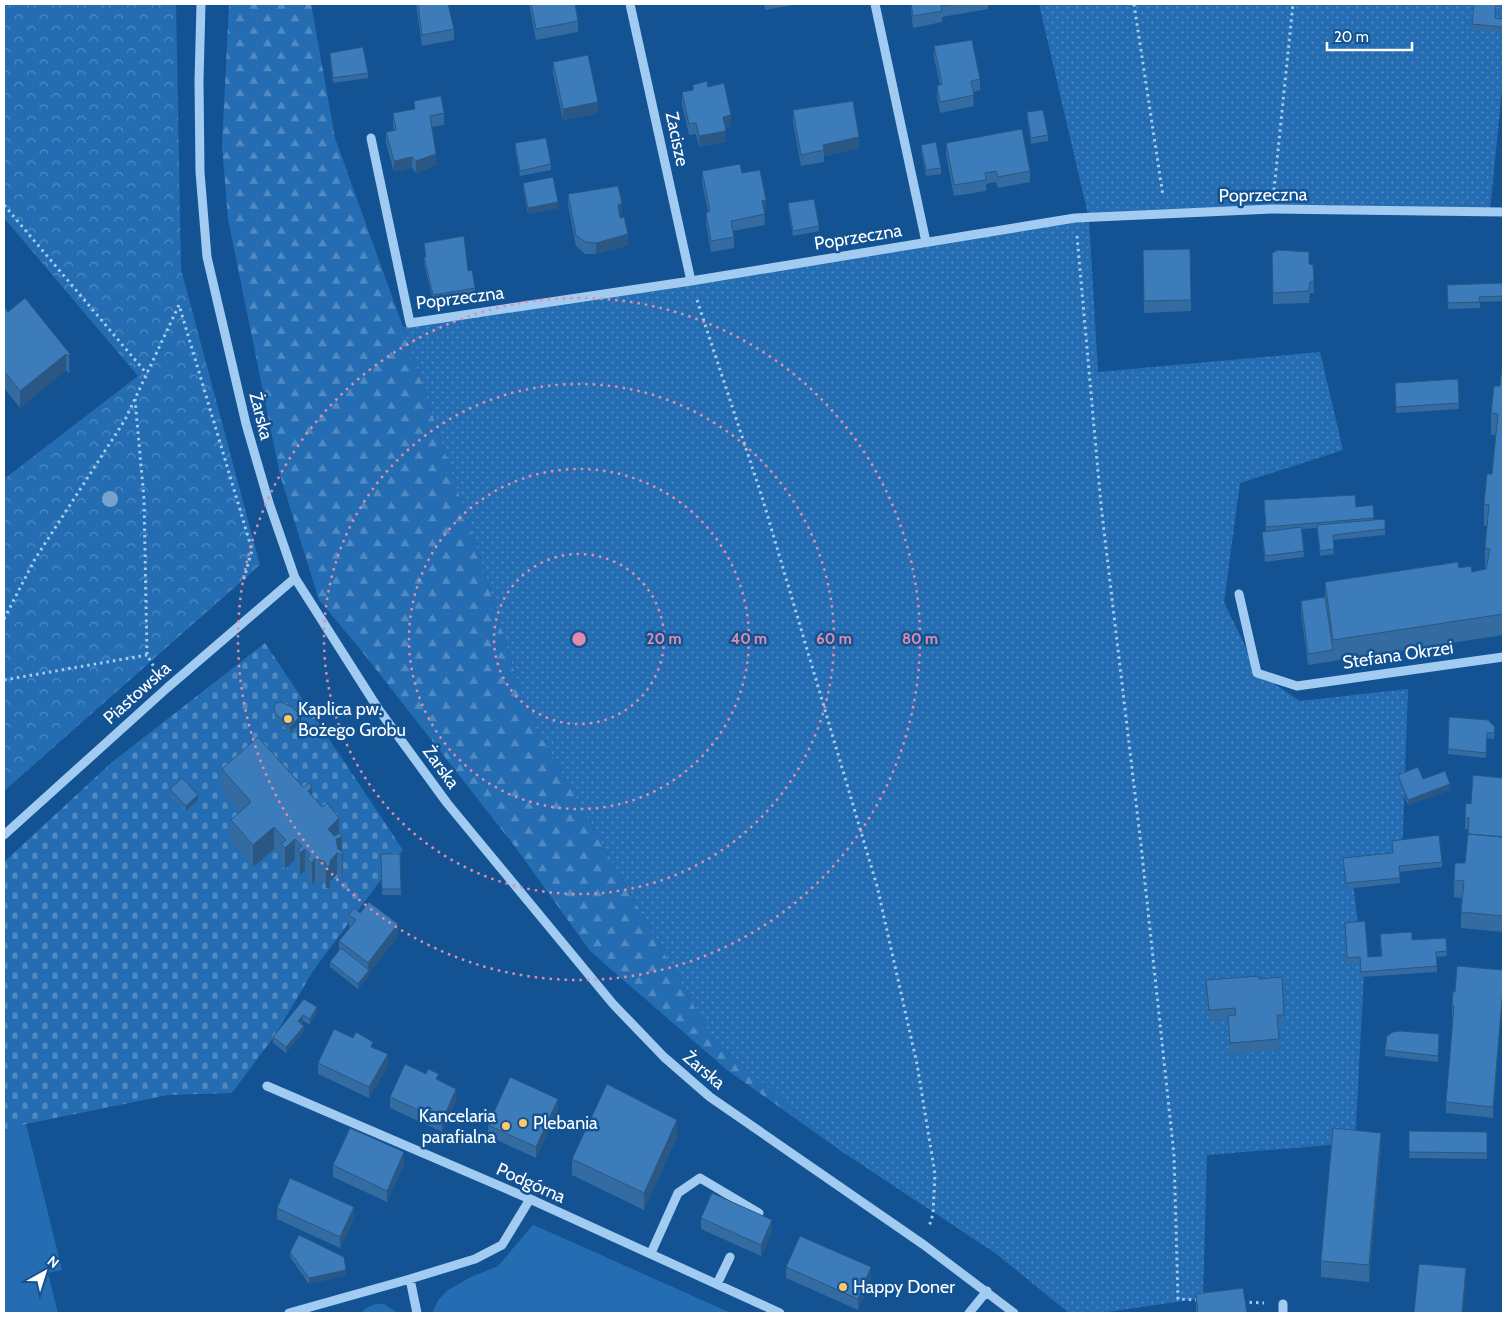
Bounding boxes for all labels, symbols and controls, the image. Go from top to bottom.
scale bar [1327,20,1412,52]
text: 20 m [1334,28,1369,46]
street label: Zacisze [660,110,694,168]
street label: Poprzeczna [1219,183,1308,207]
street label: Poprzeczna [813,219,904,255]
street label: Poprzeczna [415,282,506,314]
street label: Żarska [244,390,278,442]
centre of rings [570,630,588,648]
text: 20 m [647,630,681,648]
text: 40 m [731,630,767,648]
text: 60 m [816,630,852,648]
text: 80 m [902,630,938,648]
street label: Stefana Okrzei [1341,636,1455,674]
street label: Piastowska [99,657,175,729]
place label: Kaplica pw. Bożego Grobu [298,698,406,741]
marker: Kaplica pw. Bożego Grobu [282,713,294,725]
street label: Żarska [418,741,464,793]
street label: Żarska [678,1046,730,1094]
place label: Kancelaria parafialna [419,1105,496,1148]
place label: Plebania [533,1112,598,1134]
marker: Plebania [517,1117,529,1129]
marker: Kancelaria parafialna [500,1120,512,1132]
street label: Podgórna [493,1158,569,1208]
north arrow [20,1247,70,1297]
text: N [44,1252,63,1272]
place label: Happy Doner [853,1276,955,1298]
marker: Happy Doner [837,1281,849,1293]

